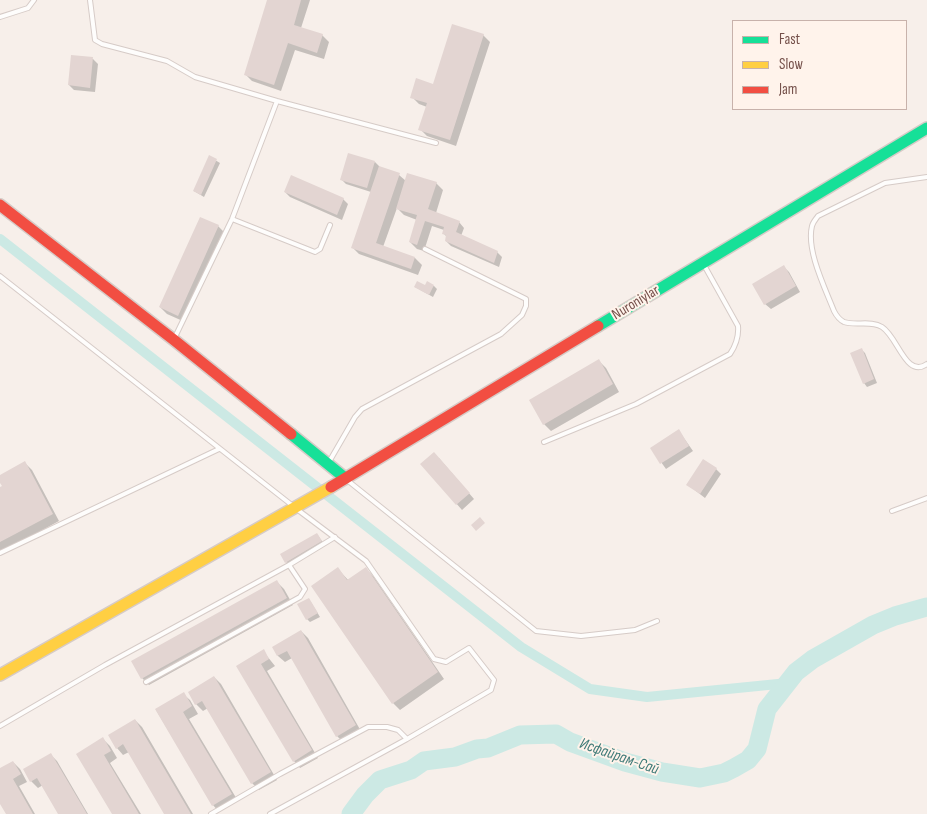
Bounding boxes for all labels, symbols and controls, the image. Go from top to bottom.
legend [732,20,907,110]
text: Fast [779,30,800,49]
text: Slow [779,55,803,74]
text: Jam [779,80,797,99]
street label: Nuroniylar [609,282,663,324]
water label: Исфайрам-Сай [577,734,661,780]

